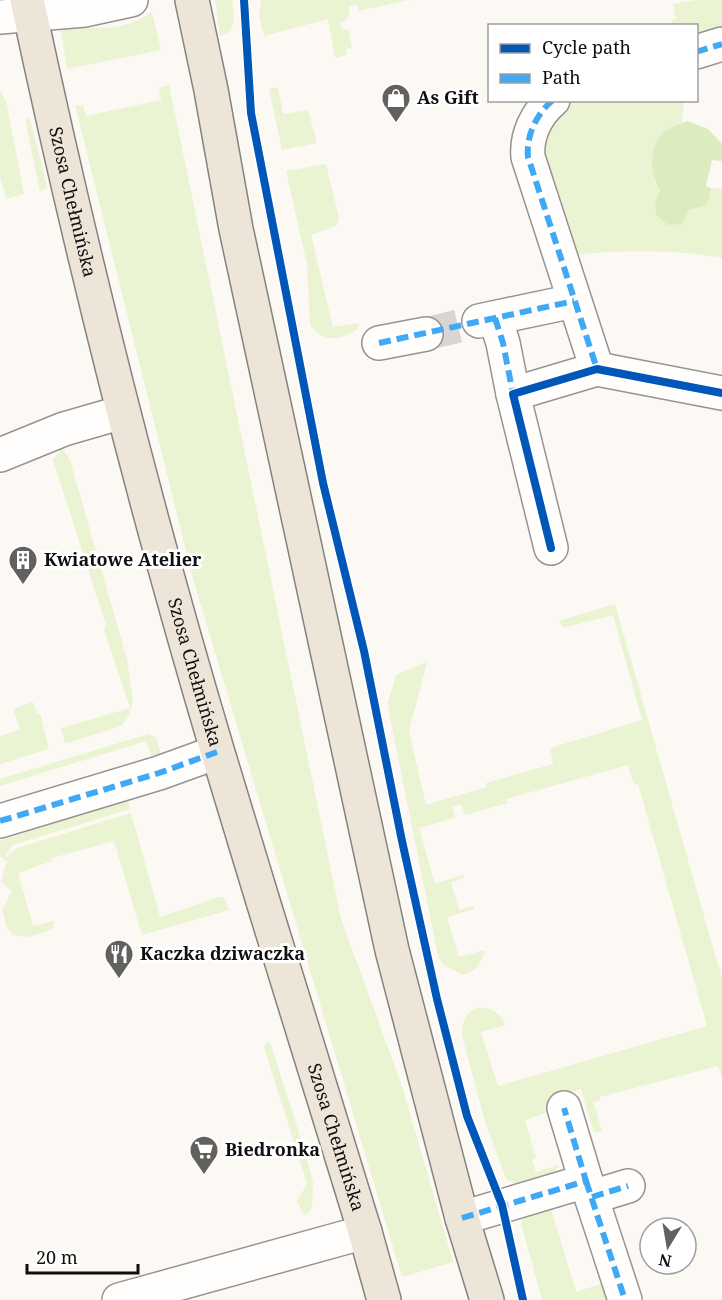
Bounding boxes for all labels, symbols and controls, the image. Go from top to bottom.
legend [488,24,698,102]
text: Cycle path [542,35,631,59]
text: Path [542,65,581,89]
shop icon: As Gift [380,82,412,124]
place label: As Gift [417,85,479,109]
street label: Szosa Chełmińska [44,124,103,279]
building icon: Kwiatowe Atelier [7,544,39,586]
place label: Kwiatowe Atelier [44,547,202,571]
street label: Szosa Chełmińska [163,595,228,749]
restaurant icon: Kaczka dziwaczka [103,938,135,980]
place label: Kaczka dziwaczka [140,941,305,965]
street label: Szosa Chełmińska [303,1060,371,1214]
supermarket icon: Biedronka [188,1134,220,1176]
place label: Biedronka [225,1137,320,1161]
north arrow [638,1216,698,1276]
scale bar [27,1237,138,1275]
text: 20 m [36,1245,78,1269]
text: N [656,1249,673,1273]

